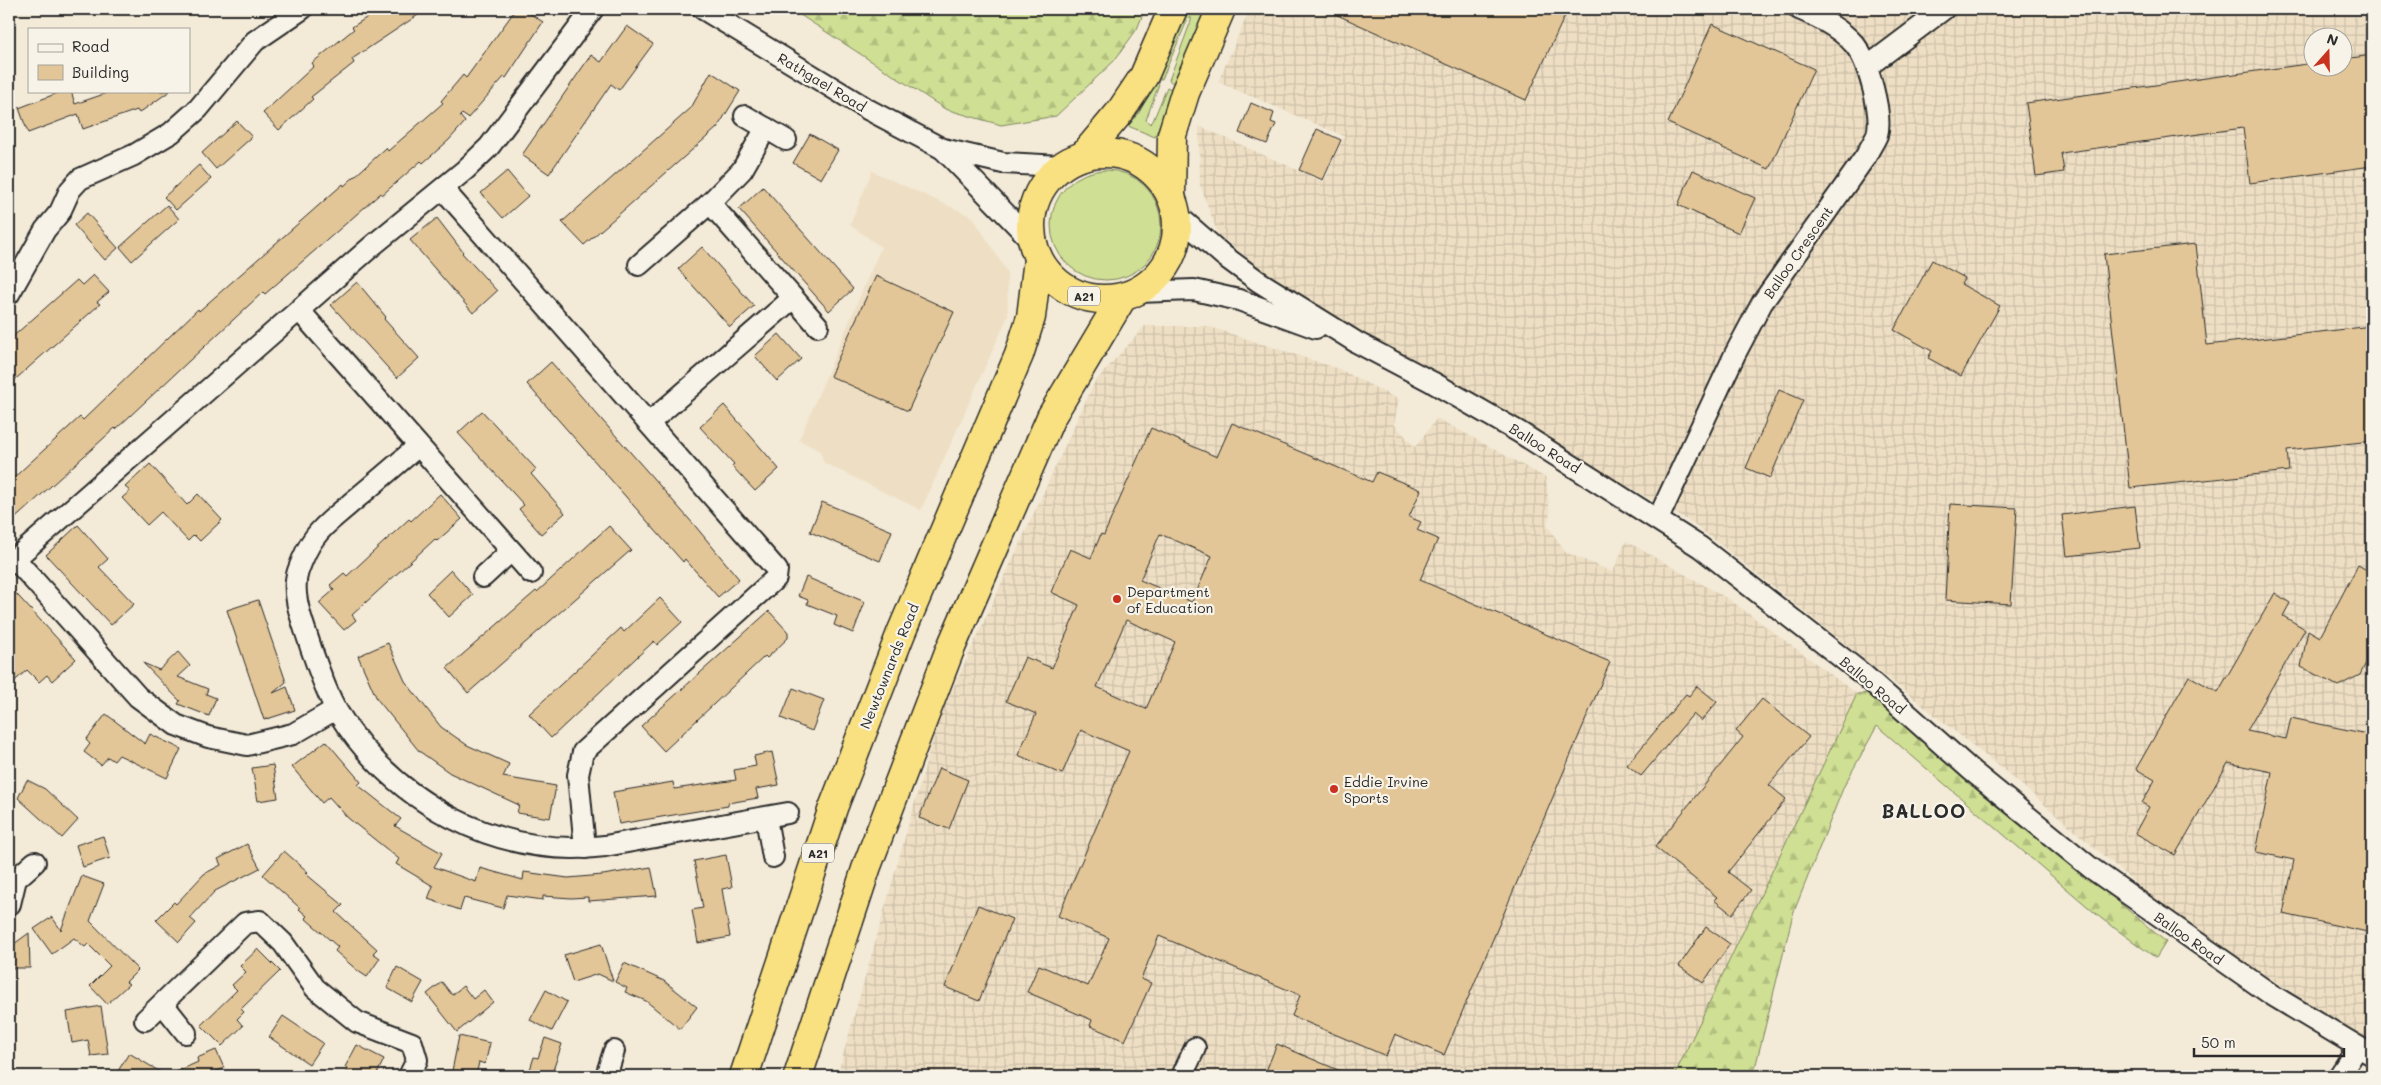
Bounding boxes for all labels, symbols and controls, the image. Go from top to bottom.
legend [28,28,190,92]
north arrow [2304,28,2354,78]
text: N [2324,29,2341,50]
text: Road [72,36,109,56]
street label: Rathgael Road [774,48,870,116]
text: Building [72,62,129,82]
street label: Balloo Crescent [1759,202,1837,302]
road number: A21 [1068,286,1100,306]
street label: Balloo Road [1506,419,1584,477]
place label: Department of Education [1127,582,1213,617]
marker: Department of Education [1111,593,1123,605]
street label: Newtownards Road [855,600,923,732]
street label: Balloo Road [1836,652,1910,718]
place label: Eddie Irvine Sports [1344,772,1428,807]
marker: Eddie Irvine Sports [1328,783,1340,795]
district label: BALLOO [1882,798,1966,823]
road number: A21 [802,844,834,862]
street label: Balloo Road [2151,907,2227,969]
scale bar [2194,1025,2344,1057]
text: 50 m [2201,1032,2236,1052]

